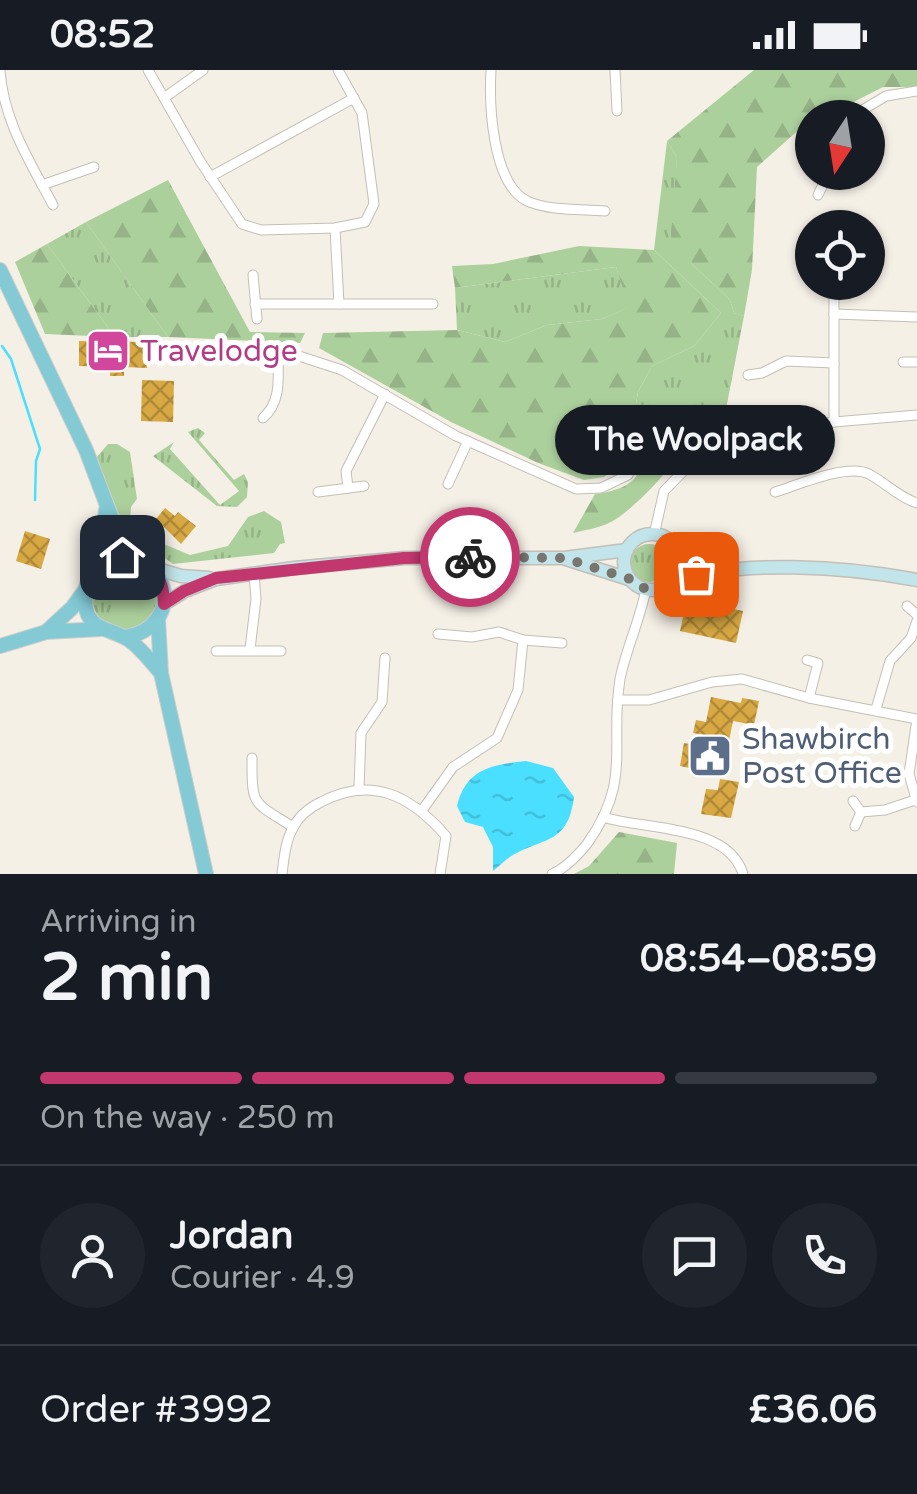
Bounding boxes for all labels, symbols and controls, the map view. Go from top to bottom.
text: 08:52 [50,12,155,58]
north arrow [795,100,885,190]
map controls [795,100,885,300]
button: locate [795,210,885,300]
hotel icon: Travelodge [85,328,131,374]
place label: Travelodge [140,333,298,370]
callout: The Woolpack [556,404,836,474]
text: The Woolpack [587,421,803,459]
courier [420,507,520,607]
pin [80,515,165,600]
icon: home [95,530,150,585]
icon: bike [443,530,498,585]
pin [654,532,739,617]
icon: bag [669,547,724,602]
place label: Shawbirch Post Office [742,721,902,792]
public building icon: Shawbirch Post Office [687,733,733,779]
text: Arriving in [40,903,197,941]
text: 08:54–08:59 [640,936,877,982]
text: 2 min [40,939,213,1018]
text: On the way · 250 m [40,1099,335,1137]
button: person [40,1203,145,1308]
button: chat [642,1203,747,1308]
button: phone [772,1203,877,1308]
text: Jordan [170,1213,293,1259]
text: Courier · 4.9 [170,1259,355,1297]
text: Order #3992 [40,1387,273,1433]
text: £36.06 [749,1387,877,1433]

